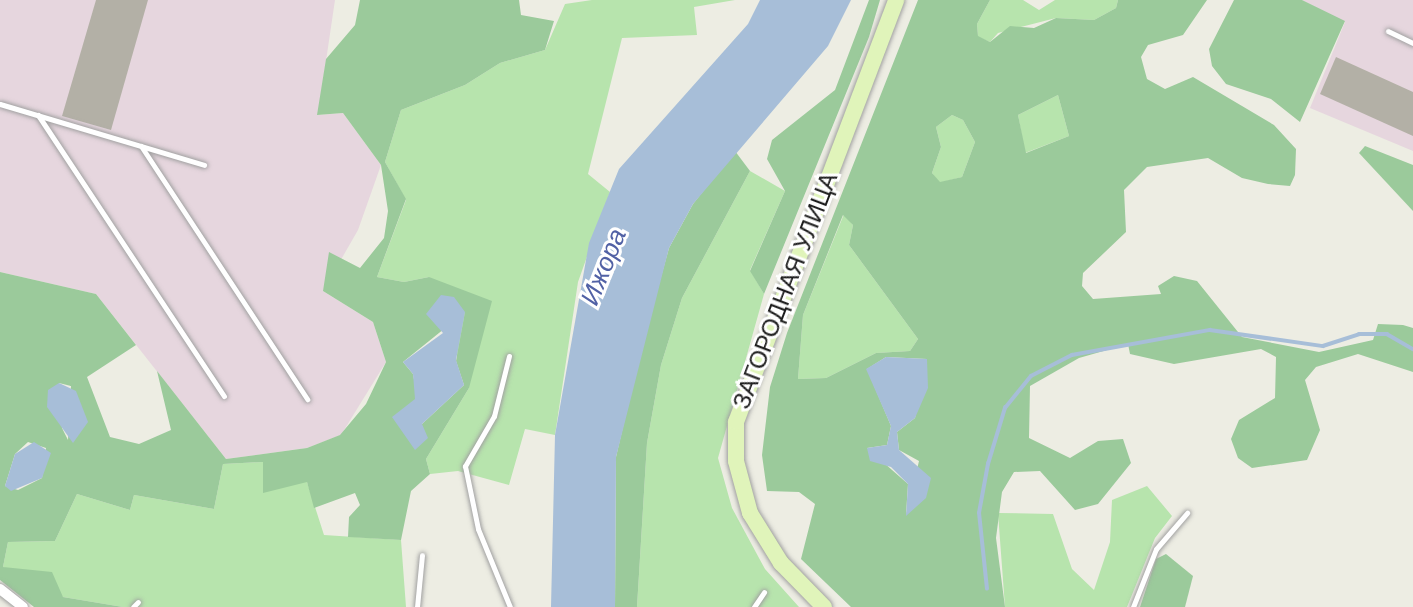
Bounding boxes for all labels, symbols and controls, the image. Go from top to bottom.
street label: ЗАГОРОДНАЯ УЛИЦА [728,169,844,413]
water label: Ижора [575,224,633,310]

